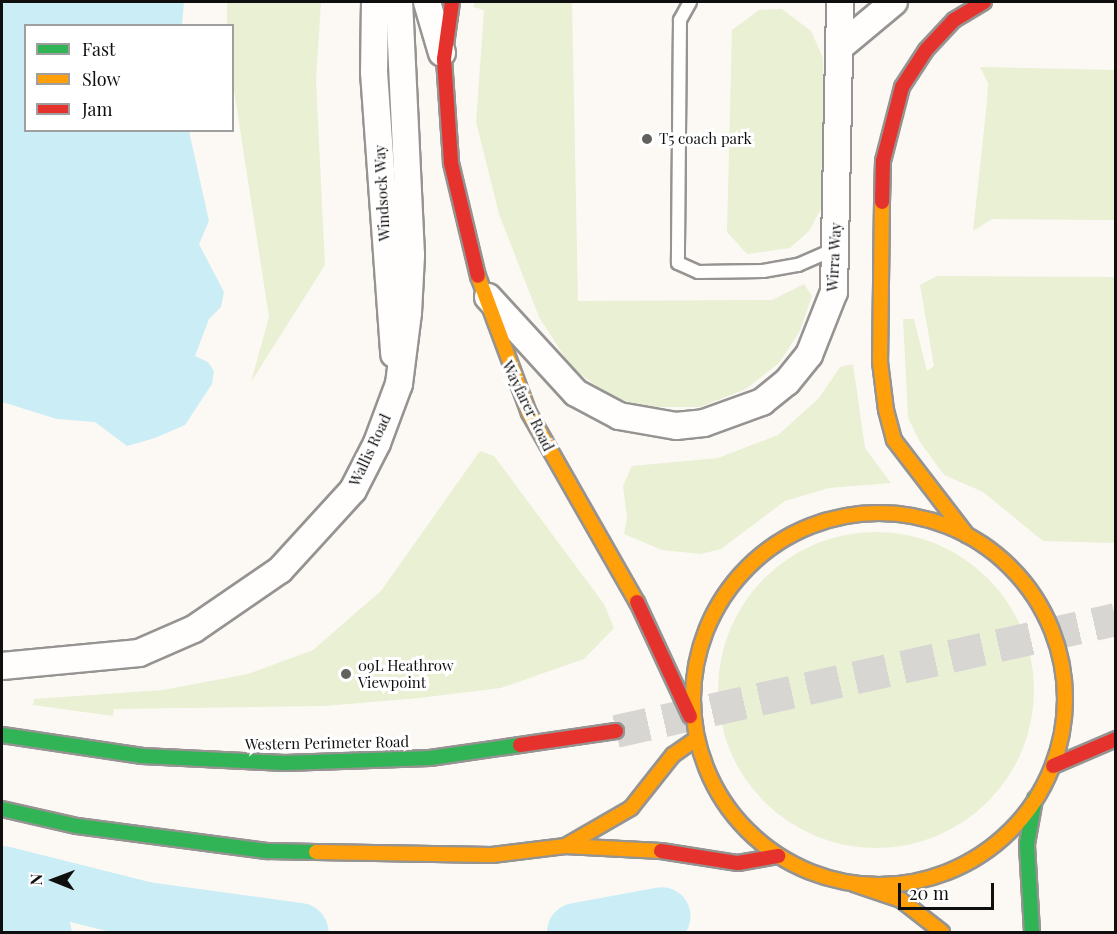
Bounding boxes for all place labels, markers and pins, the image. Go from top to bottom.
place label: T5 coach park [659,130,752,148]
marker: T5 coach park [640,132,654,146]
place label: 09L Heathrow Viewpoint [358,656,454,691]
marker: 09L Heathrow Viewpoint [339,667,353,681]

